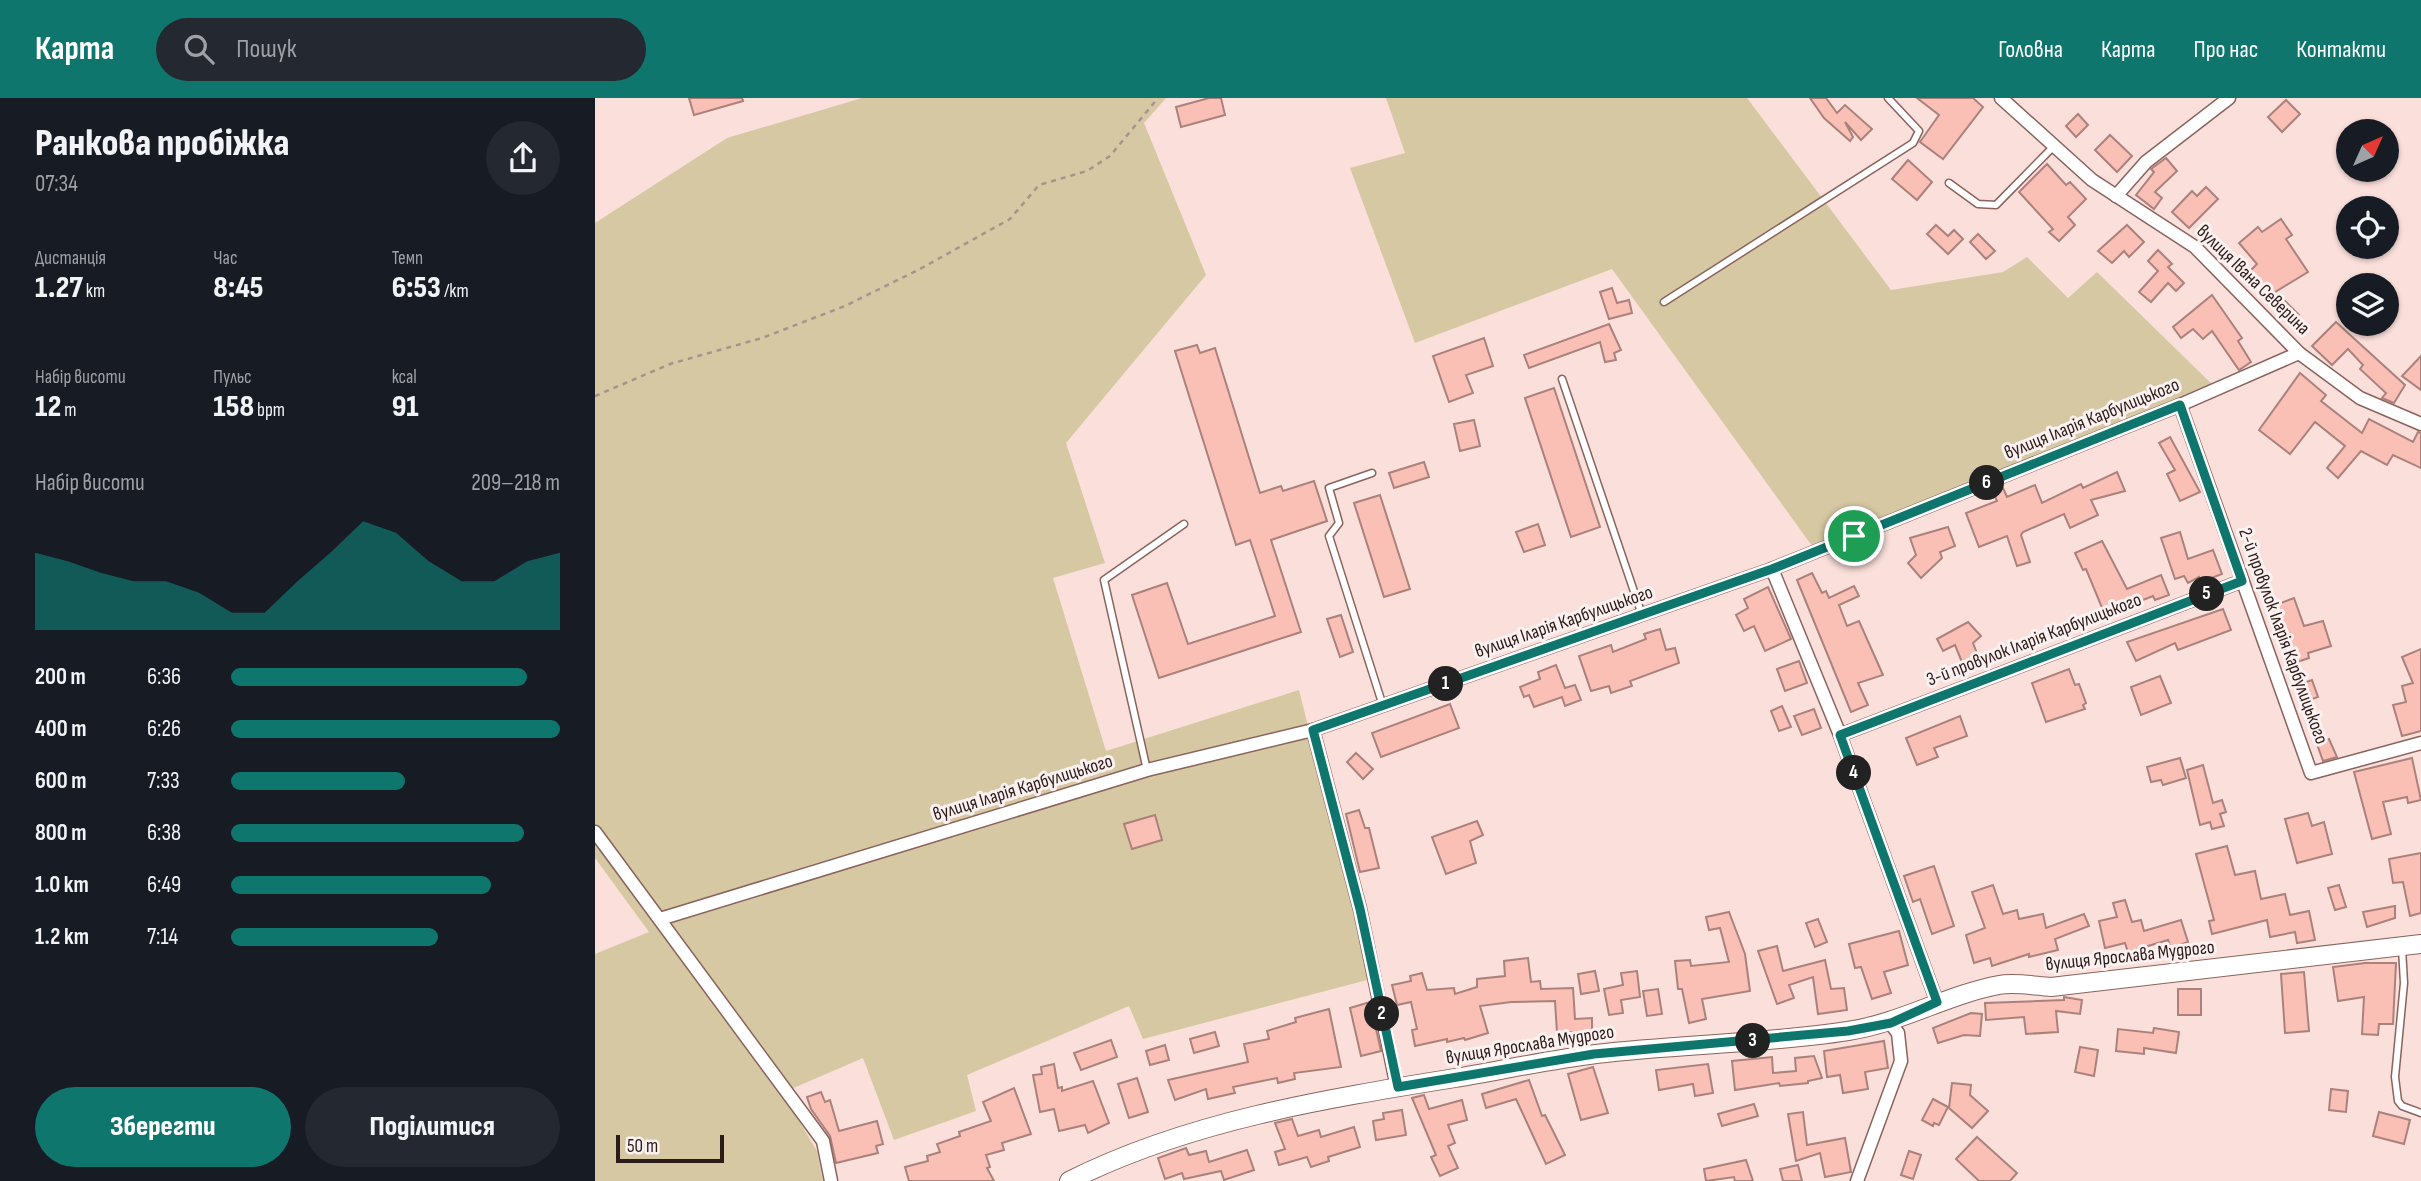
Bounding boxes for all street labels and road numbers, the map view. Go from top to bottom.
street label: вулиця Івана Северина [2191,220,2315,340]
street label: вулиця Іларія Карбулицького [2001,373,2183,465]
street label: 2-й провулок Іларія Карбулицького [2233,525,2333,747]
street label: вулиця Іларія Карбулицького [1472,581,1656,663]
street label: 3-й провулок Іларія Карбулицького [1923,588,2145,692]
street label: вулиця Іларія Карбулицького [930,750,1116,826]
street label: вулиця Ярослава Мудрого [2044,936,2216,976]
street label: вулиця Ярослава Мудрого [1444,1020,1616,1070]

